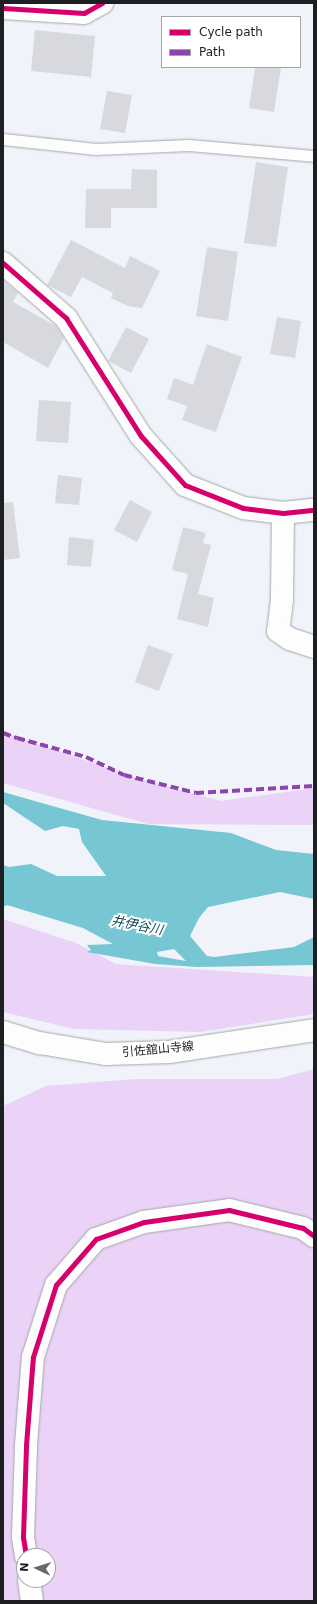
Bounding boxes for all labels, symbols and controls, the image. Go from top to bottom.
legend [161,16,301,68]
text: Cycle path [199,25,263,39]
text: Path [199,45,225,59]
water label: 井伊谷川 [110,913,164,939]
street label: 引佐舘山寺線 [122,1040,194,1060]
north arrow [16,1548,56,1588]
text: N [18,1562,31,1572]

